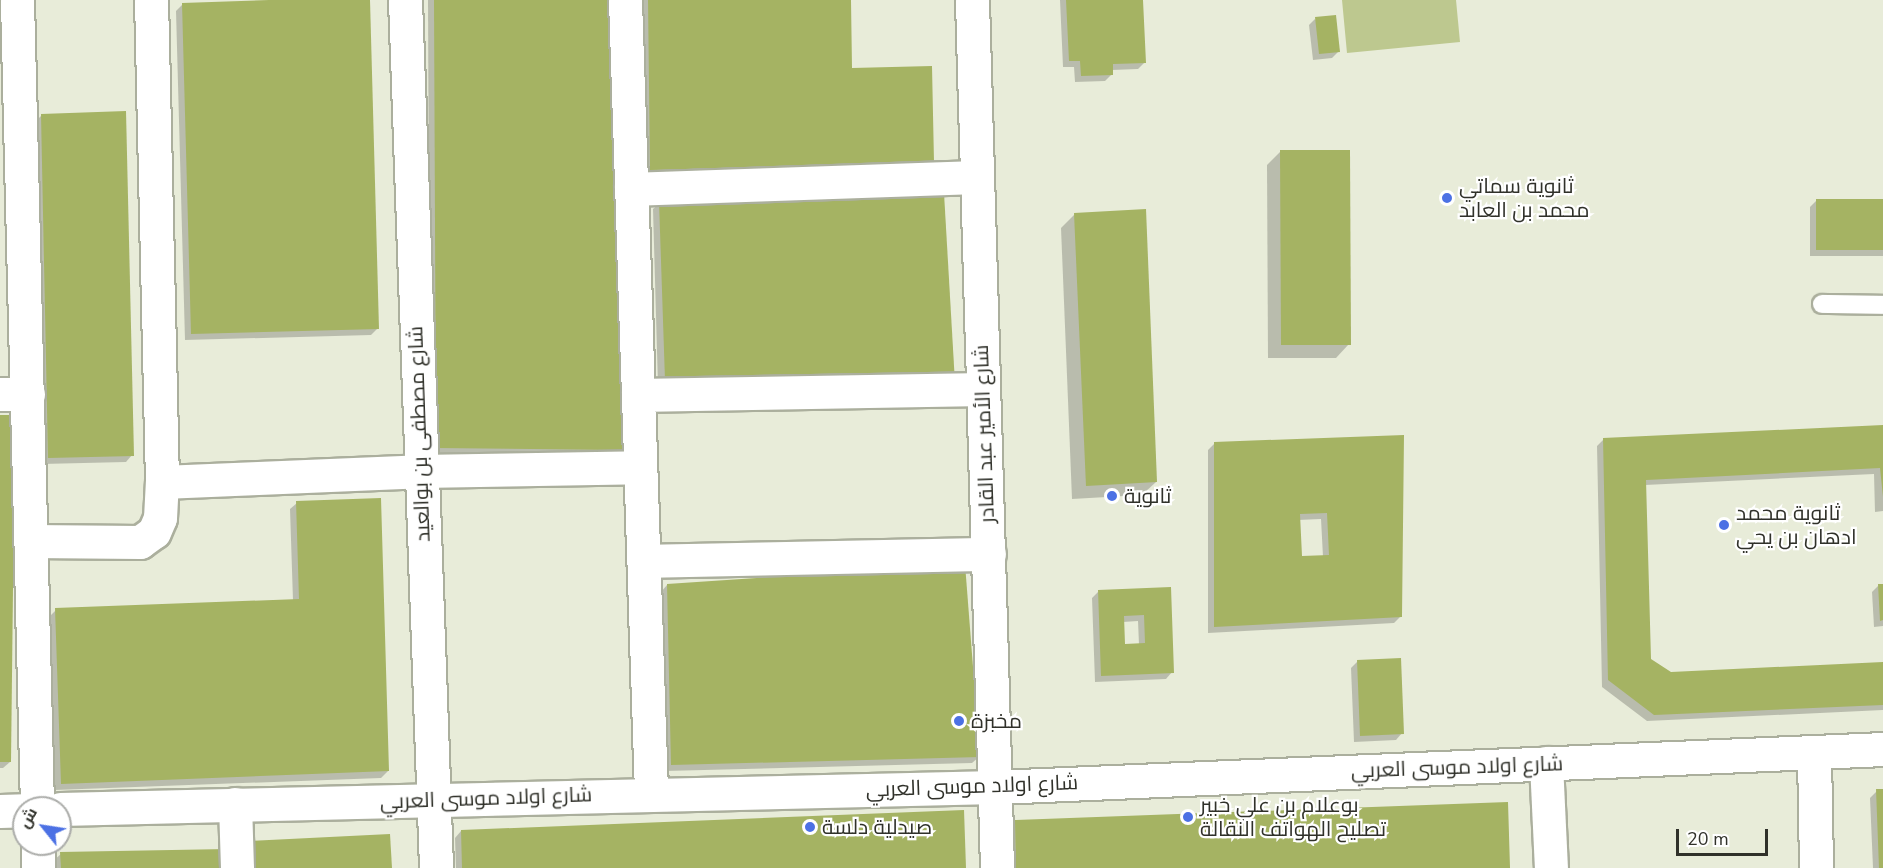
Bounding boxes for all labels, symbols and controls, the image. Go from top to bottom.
place label: ثانوية سماتي محمد بن العابد [1459,173,1589,223]
marker: ثانوية سماتي محمد بن العابد [1440,191,1454,205]
street label: شارع مصطفى بن بوالعيد [403,326,435,542]
street label: شارع الأمير عبد القادر [968,344,1000,524]
place label: ثانوية [1124,483,1171,509]
marker: ثانوية [1105,489,1119,503]
place label: ثانوية محمد ادهان بن يحي [1736,500,1857,550]
marker: ثانوية محمد ادهان بن يحي [1717,518,1731,532]
place label: مخبزة [971,708,1022,734]
marker: مخبزة [952,714,966,728]
street label: شارع اولاد موسى العربي [1350,751,1564,783]
street label: شارع اولاد موسى العربي [865,770,1079,802]
street label: شارع اولاد موسى العربي [379,782,593,814]
place label: بوعلام بن علي خبير تصليح الهواتف النقالة [1200,792,1386,842]
north arrow [12,796,72,856]
text: ش [13,804,43,832]
marker: بوعلام بن علي خبير تصليح الهواتف النقالة [1181,810,1195,824]
place label: صيدلية دلسة [822,814,932,840]
scale bar [1679,817,1770,855]
marker: صيدلية دلسة [803,820,817,834]
text: 20 m [1687,827,1729,851]

